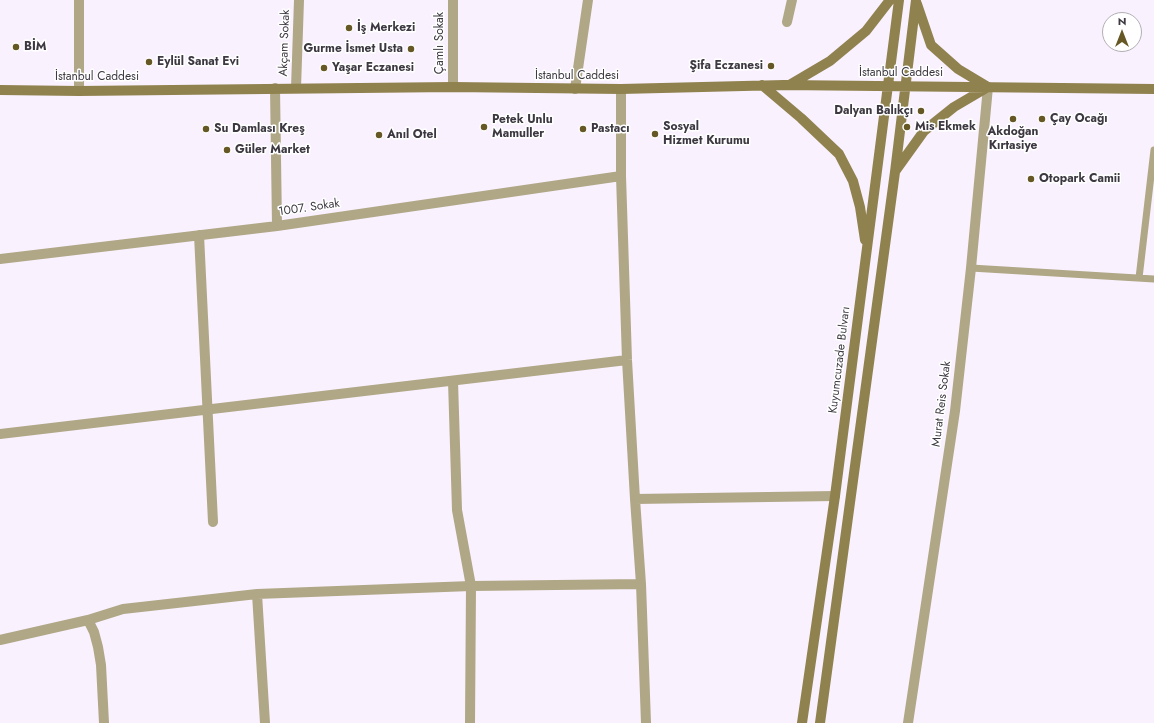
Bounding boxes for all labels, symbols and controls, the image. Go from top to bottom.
street label: Akçam Sokak [277,9,293,77]
street label: Çamlı Sokak [433,12,447,74]
north arrow [1102,12,1142,52]
text: N [1118,13,1126,29]
place label: İş Merkezi [357,21,415,35]
marker: İş Merkezi [344,23,354,33]
place label: BİM [24,40,46,54]
marker: BİM [11,42,21,52]
place label: Gurme İsmet Usta [303,42,403,56]
marker: Gurme İsmet Usta [406,44,416,54]
place label: Eylül Sanat Evi [157,55,239,69]
marker: Eylül Sanat Evi [144,57,154,67]
place label: Şifa Eczanesi [690,59,763,73]
place label: Yaşar Eczanesi [332,61,414,75]
marker: Şifa Eczanesi [766,61,776,71]
marker: Yaşar Eczanesi [319,63,329,73]
street label: İstanbul Caddesi [859,66,943,80]
street label: İstanbul Caddesi [535,69,619,83]
street label: İstanbul Caddesi [55,70,139,84]
place label: Dalyan Balıkçı [834,104,913,118]
marker: Dalyan Balıkçı [916,106,926,116]
place label: Çay Ocağı [1050,112,1108,126]
place label: Petek Unlu Mamuller [492,113,553,141]
marker: Akdoğan Kırtasiye [1008,114,1018,124]
marker: Çay Ocağı [1037,114,1047,124]
place label: Sosyal Hizmet Kurumu [663,120,750,148]
place label: Mis Ekmek [915,120,976,134]
place label: Su Damlası Kreş [214,122,305,136]
marker: Petek Unlu Mamuller [479,122,489,132]
place label: Pastacı [591,122,630,136]
marker: Mis Ekmek [902,122,912,132]
marker: Su Damlası Kreş [201,124,211,134]
marker: Pastacı [578,124,588,134]
place label: Akdoğan Kırtasiye [988,125,1038,153]
place label: Anıl Otel [387,128,437,142]
marker: Sosyal Hizmet Kurumu [650,129,660,139]
marker: Anıl Otel [374,130,384,140]
place label: Güler Market [235,143,310,157]
marker: Güler Market [222,145,232,155]
place label: Otopark Camii [1039,172,1120,186]
marker: Otopark Camii [1026,174,1036,184]
street label: 1007. Sokak [278,197,340,219]
street label: Kuyumcuzade Bulvarı [826,306,854,414]
street label: Murat Reis Sokak [930,360,954,448]

